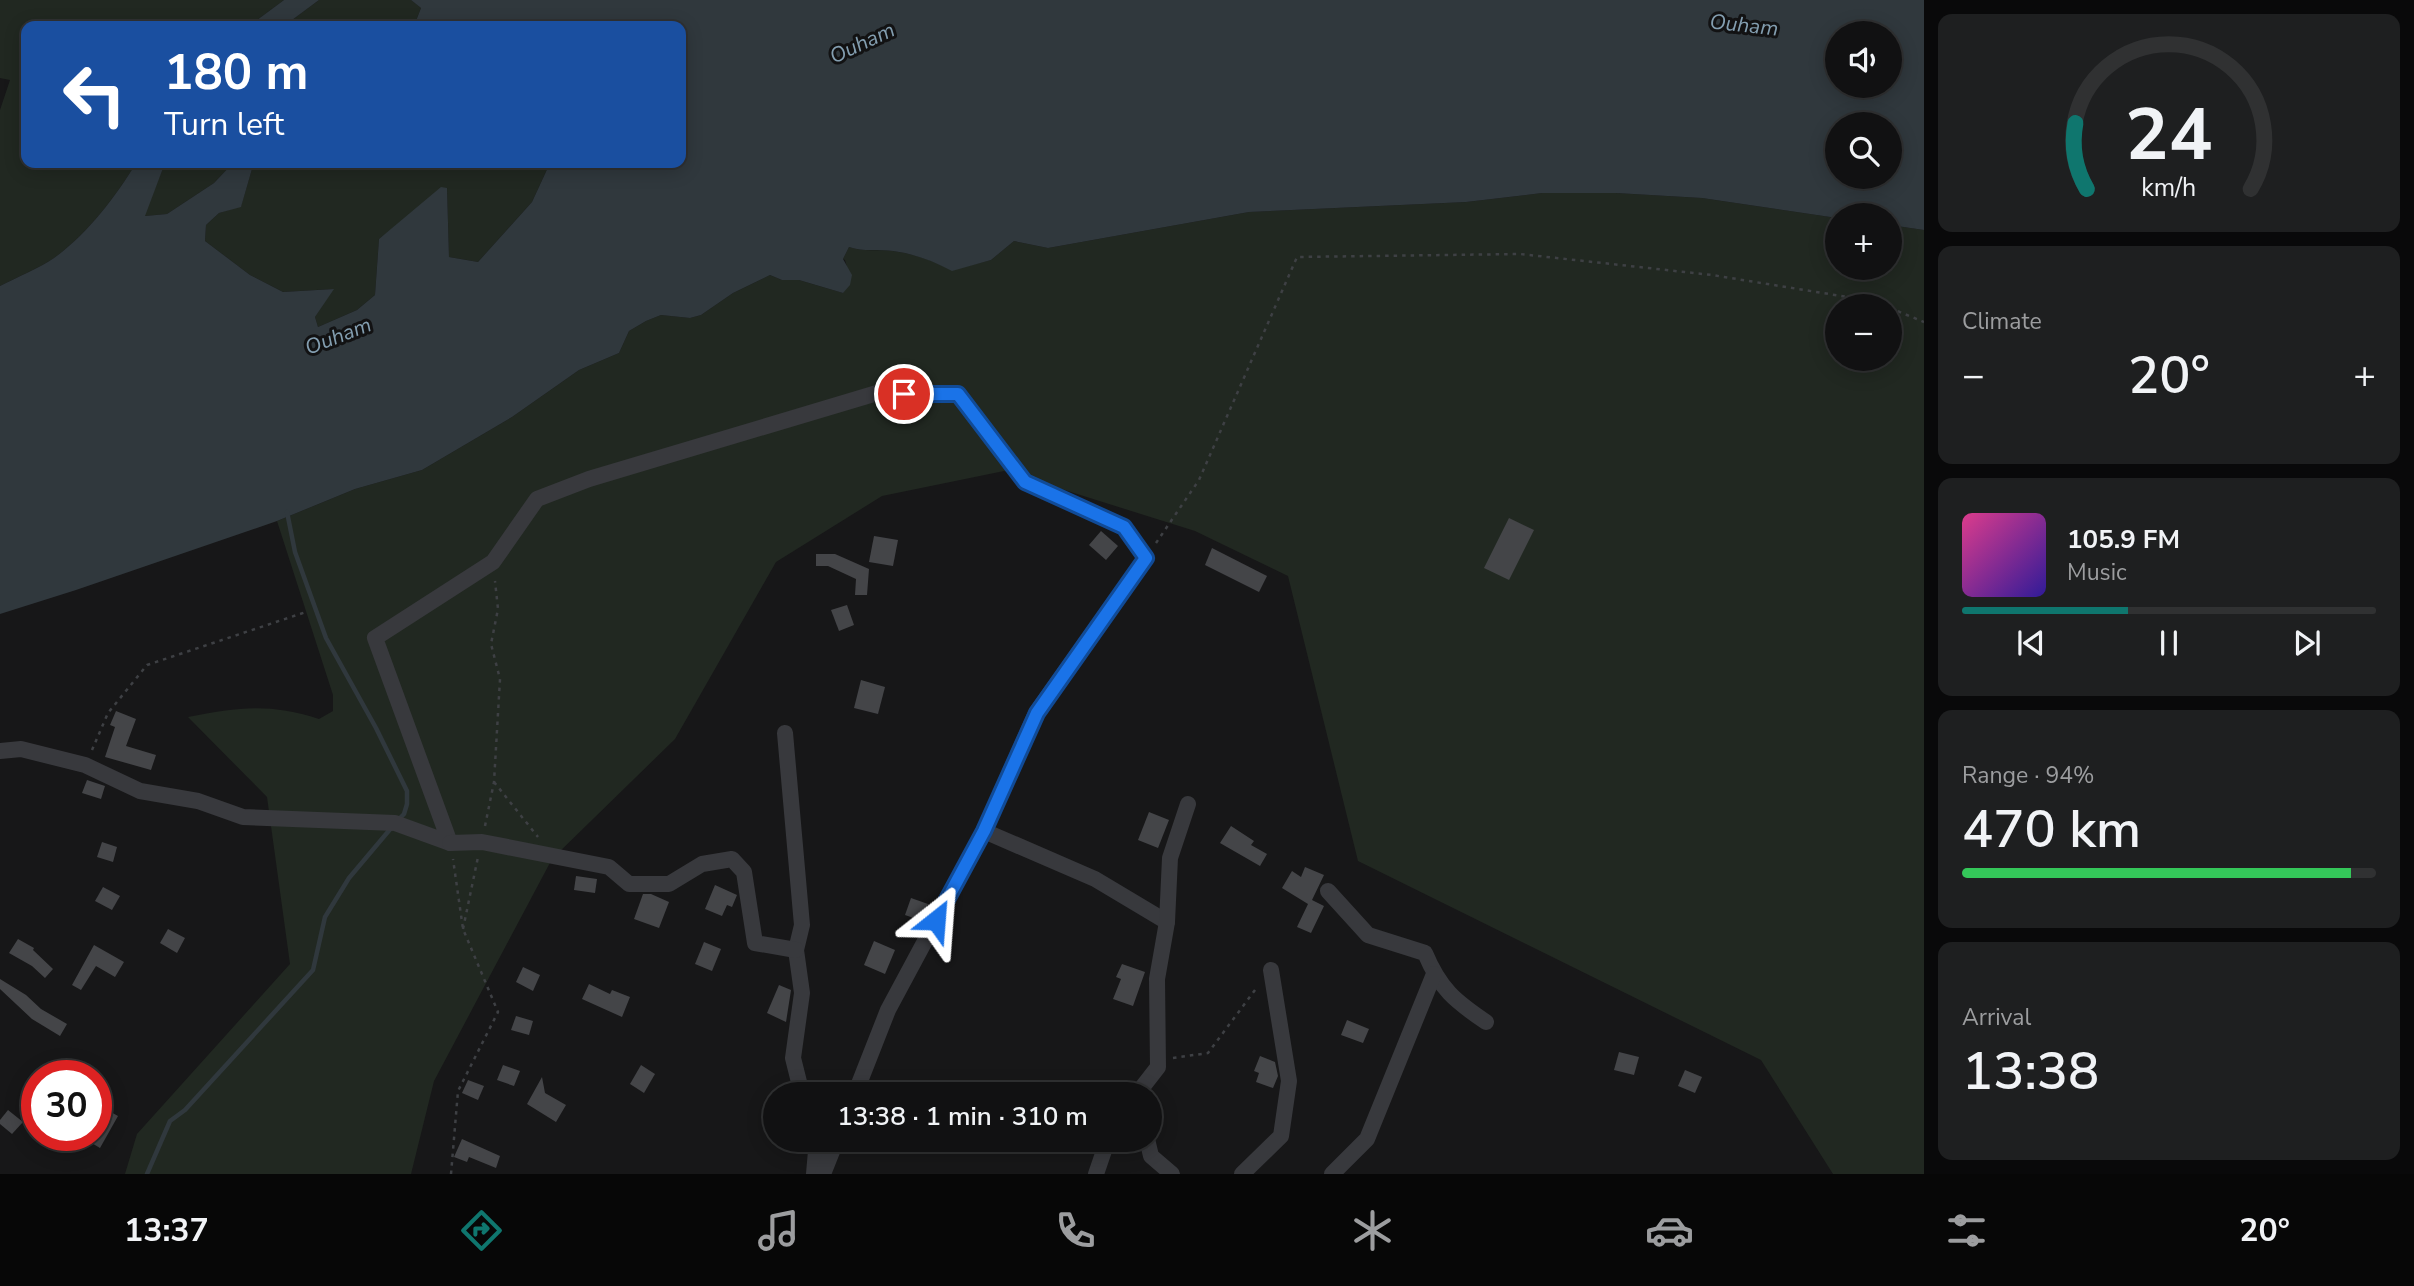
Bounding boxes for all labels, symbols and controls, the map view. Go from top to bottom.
water label: Ouham [1708,7,1780,43]
water label: Ouham [825,16,899,70]
map controls [1825,21,1902,371]
button: sound [1825,21,1902,98]
text: 180 m [164,39,308,106]
icon: left [49,49,140,140]
text: 24 [2125,85,2213,185]
text: Turn left [164,103,284,146]
button: search [1825,112,1902,189]
text: km/h [2141,171,2197,205]
button: + [1825,203,1902,280]
button: − [1825,294,1902,371]
text: Climate [1962,306,2042,337]
water label: Ouham [301,311,375,361]
text: 20° [2128,340,2210,411]
text: − [1962,350,1985,401]
text: + [2353,350,2376,401]
pin [874,364,934,424]
icon: arrive [885,375,923,413]
text: 105.9 FM [2067,522,2180,557]
text: Music [2067,557,2127,588]
icon: previous [2012,624,2050,662]
icon: pause [2150,624,2188,662]
icon: next [2288,624,2326,662]
text: Range · 94% [1962,760,2094,791]
text: 470 km [1962,794,2141,865]
position arrow [899,883,973,957]
text: Arrival [1962,1002,2031,1033]
text: 13:38 [1962,1036,2099,1107]
speed limit sign: 30 [21,1060,112,1151]
text: 13:38 · 1 min · 310 m [837,1099,1088,1134]
icon: directions [457,1206,506,1255]
icon: music [754,1206,803,1255]
icon: phone [1051,1206,1100,1255]
icon: climate [1348,1206,1397,1255]
icon: car [1645,1206,1694,1255]
icon: filters [1942,1206,1991,1255]
text: 13:37 [124,1209,209,1252]
text: 20° [2239,1209,2290,1252]

